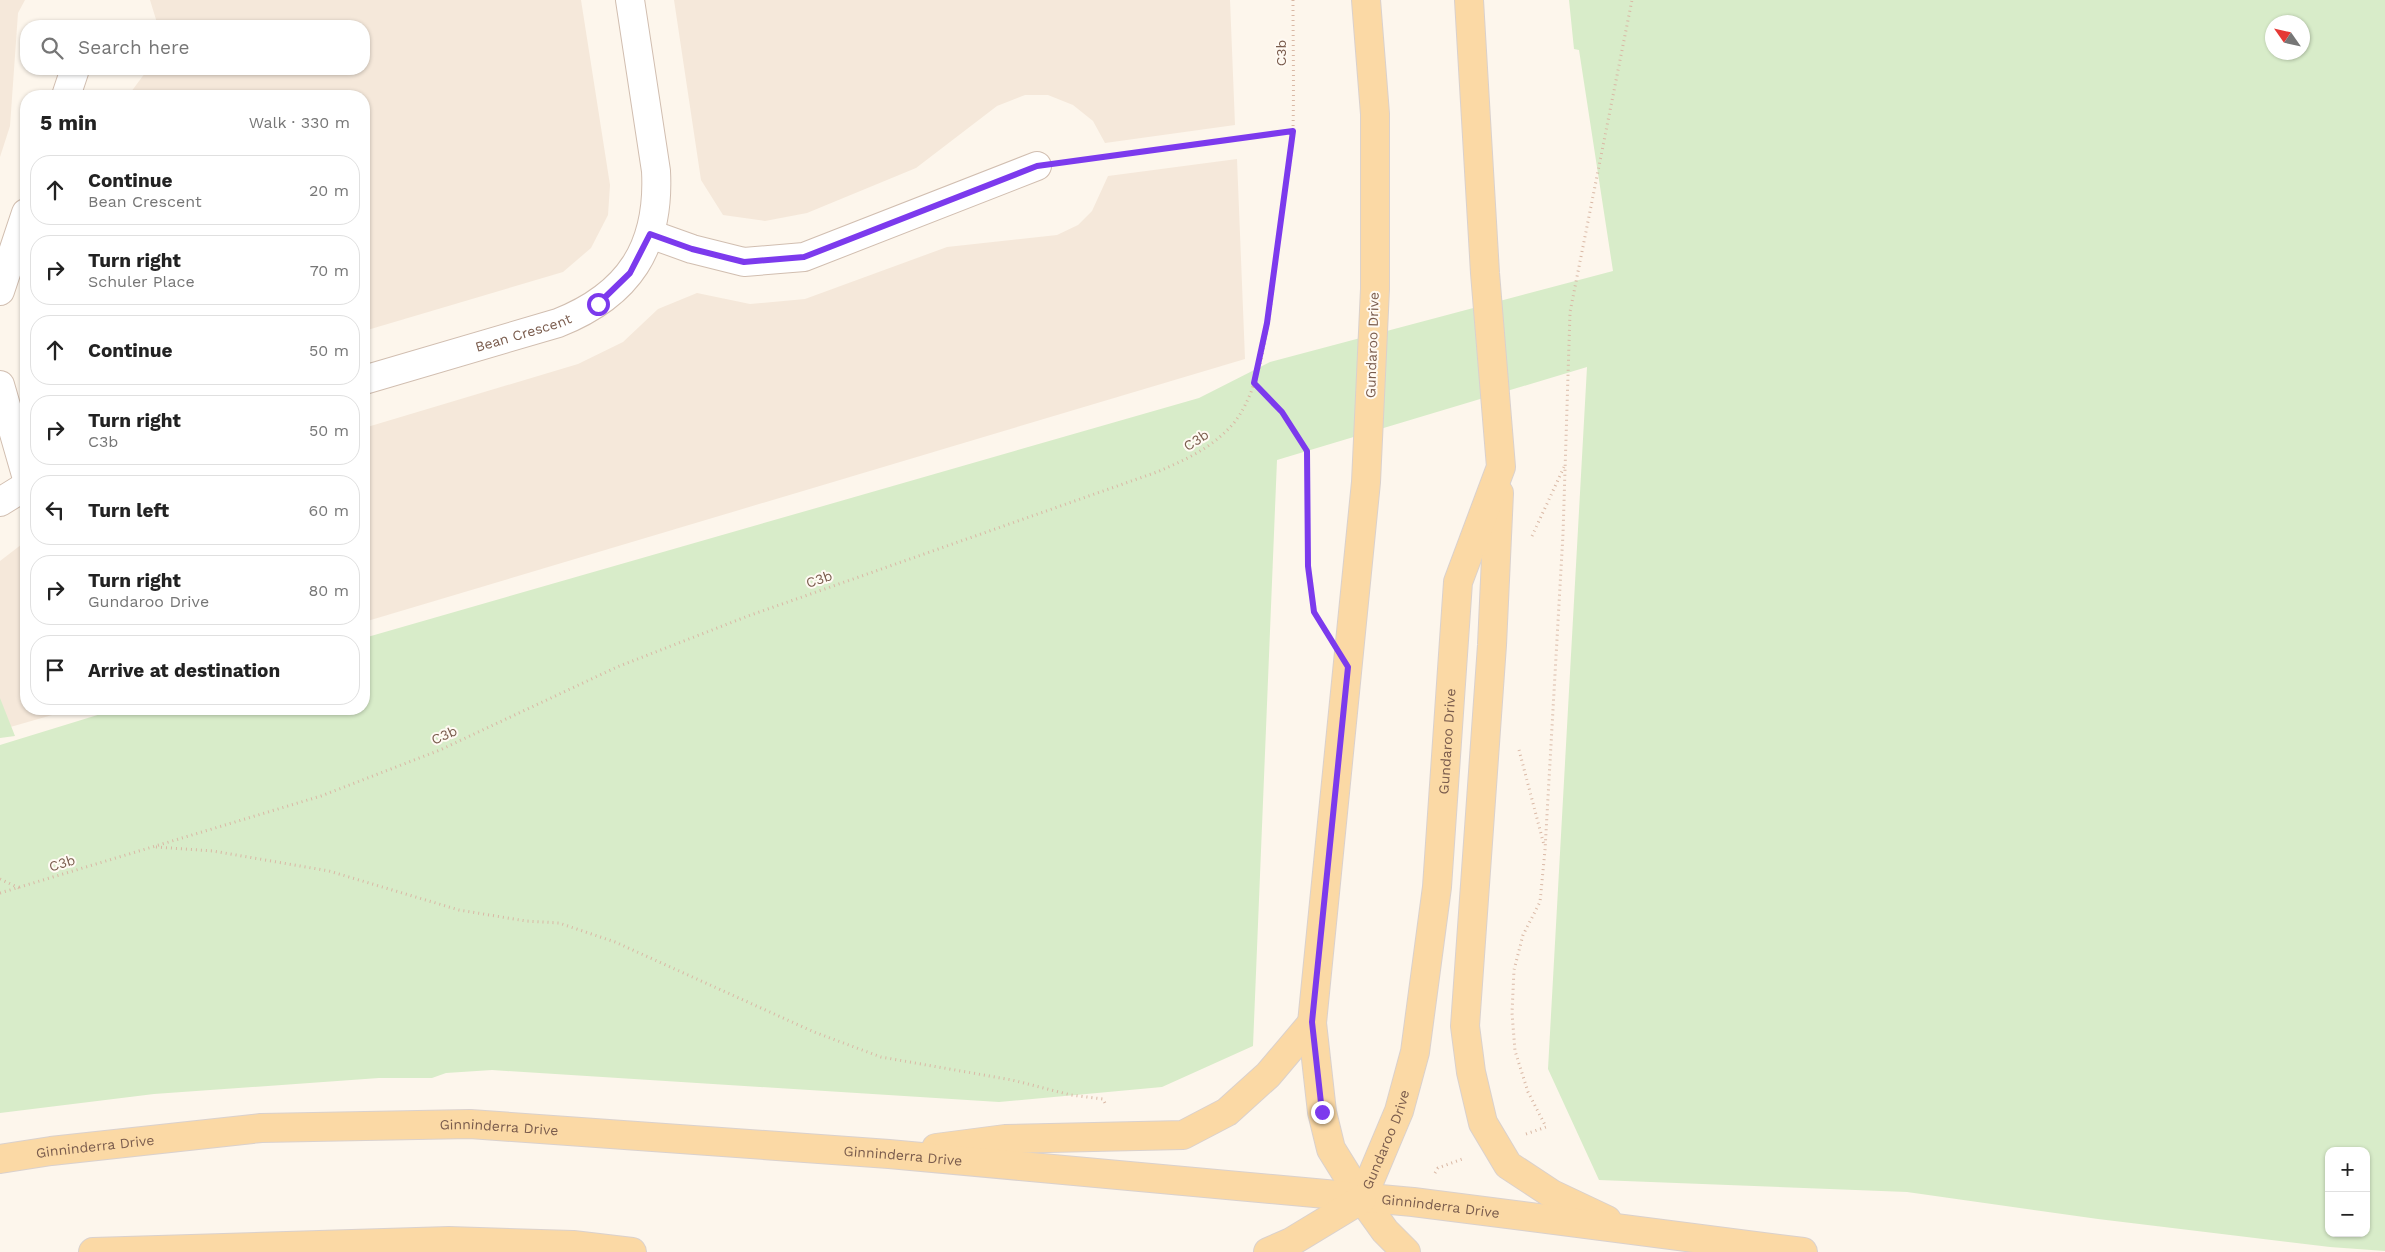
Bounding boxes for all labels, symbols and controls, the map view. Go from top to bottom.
north arrow [2265,15,2310,60]
search box [20,20,370,75]
icon: search [38,34,66,62]
text: Search here [78,36,189,59]
street label: C3b [1273,40,1289,66]
text: 5 min [40,110,97,135]
text: Walk · 330 m [249,113,350,132]
text: Continue [88,169,172,192]
icon: ahead [41,176,69,204]
text: 20 m [309,181,349,200]
text: Bean Crescent [88,192,202,211]
text: Turn right [88,249,181,272]
icon: right [41,256,69,284]
text: 70 m [310,261,349,280]
text: Schuler Place [88,272,195,291]
street label: Gundaroo Drive [1362,292,1382,398]
route start [587,293,610,316]
street label: Bean Crescent [473,310,574,355]
icon: ahead [41,336,69,364]
text: Continue [88,339,172,362]
text: 50 m [309,341,349,360]
text: Turn right [88,409,181,432]
icon: right [41,416,69,444]
text: 50 m [309,421,349,440]
street label: C3b [1181,426,1211,454]
text: C3b [88,432,118,451]
icon: left [41,496,69,524]
text: Turn left [88,499,169,522]
text: 60 m [309,501,349,520]
street label: C3b [804,567,834,591]
text: Turn right [88,569,181,592]
icon: right [41,576,69,604]
text: 80 m [308,581,349,600]
text: Gundaroo Drive [88,592,209,611]
icon: arrive [41,656,69,684]
text: Arrive at destination [88,659,280,682]
street label: Gundaroo Drive [1435,688,1459,795]
street label: C3b [429,722,459,748]
street label: C3b [47,851,77,875]
street label: Gundaroo Drive [1359,1088,1412,1192]
route end [1311,1101,1334,1124]
street label: Ginninderra Drive [439,1116,559,1138]
street label: Ginninderra Drive [35,1132,155,1161]
street label: Ginninderra Drive [843,1143,963,1169]
map controls [2325,1147,2370,1237]
button: + [2325,1147,2370,1192]
street label: Ginninderra Drive [1381,1191,1501,1221]
button: − [2325,1192,2370,1237]

